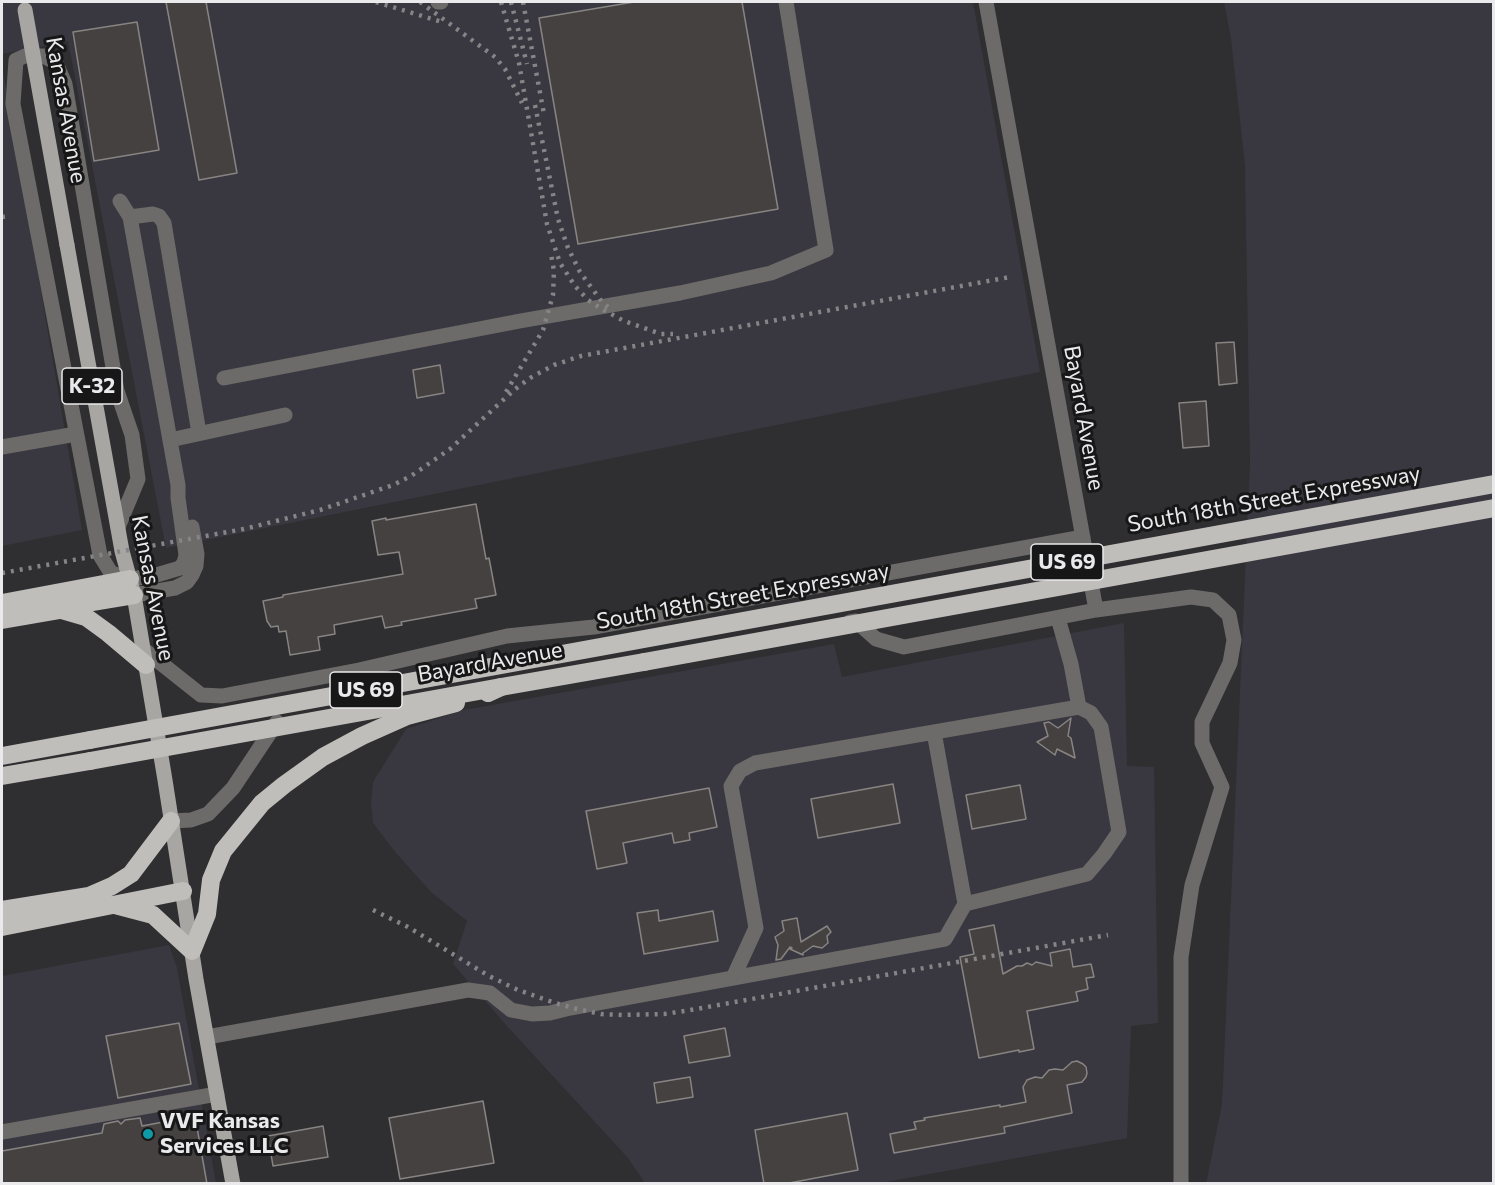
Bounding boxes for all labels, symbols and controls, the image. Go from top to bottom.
street label: Kansas Avenue [40,35,92,185]
street label: Bayard Avenue [1058,343,1110,493]
road number: K-32 [62,368,122,404]
street label: South 18th Street Expressway [1126,460,1422,538]
street label: Kansas Avenue [126,513,180,663]
road number: US 69 [1031,544,1103,580]
street label: South 18th Street Expressway [595,557,891,635]
street label: Bayard Avenue [415,636,565,688]
road number: US 69 [330,672,402,708]
place label: VVF Kansas Services LLC [160,1108,289,1160]
marker: VVF Kansas Services LLC [141,1127,155,1141]

